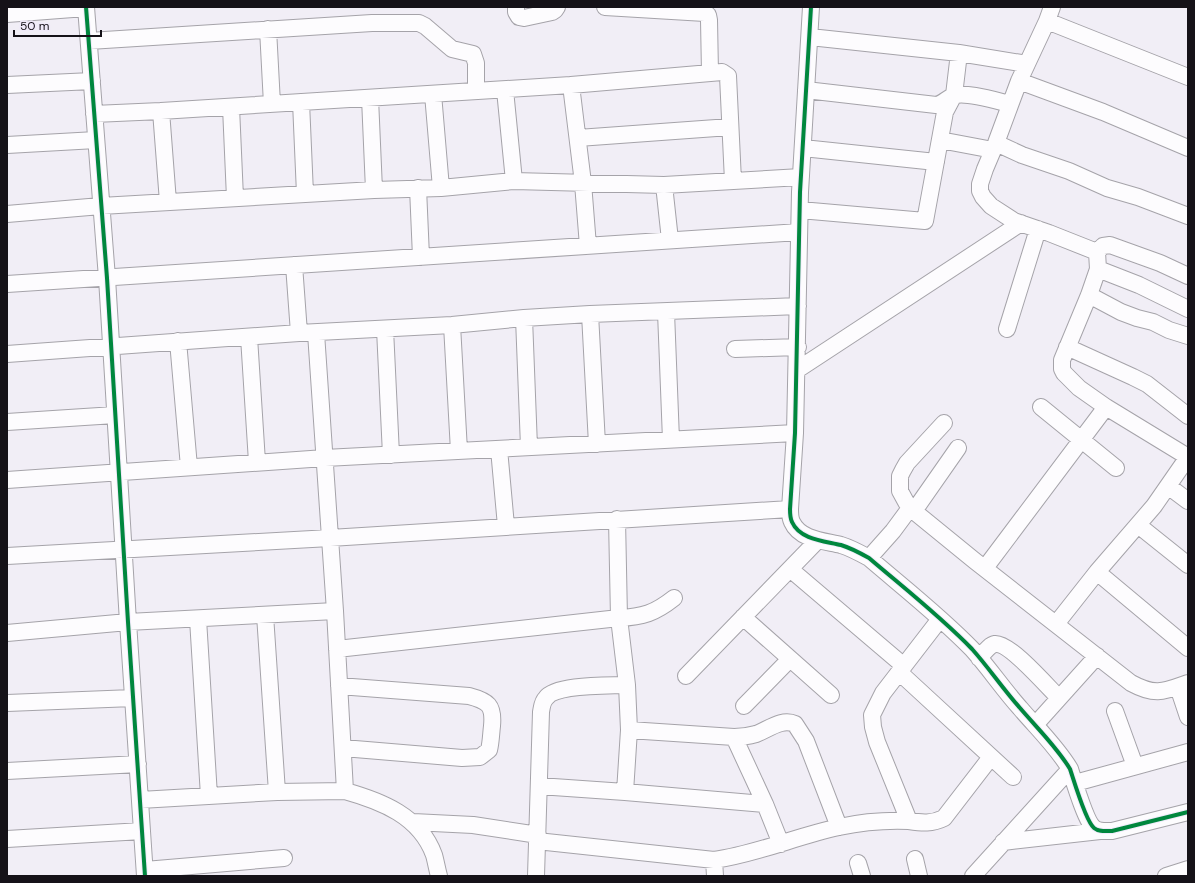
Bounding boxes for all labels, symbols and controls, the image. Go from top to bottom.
scale bar [14,12,101,38]
text: 50 m [20,18,49,34]

